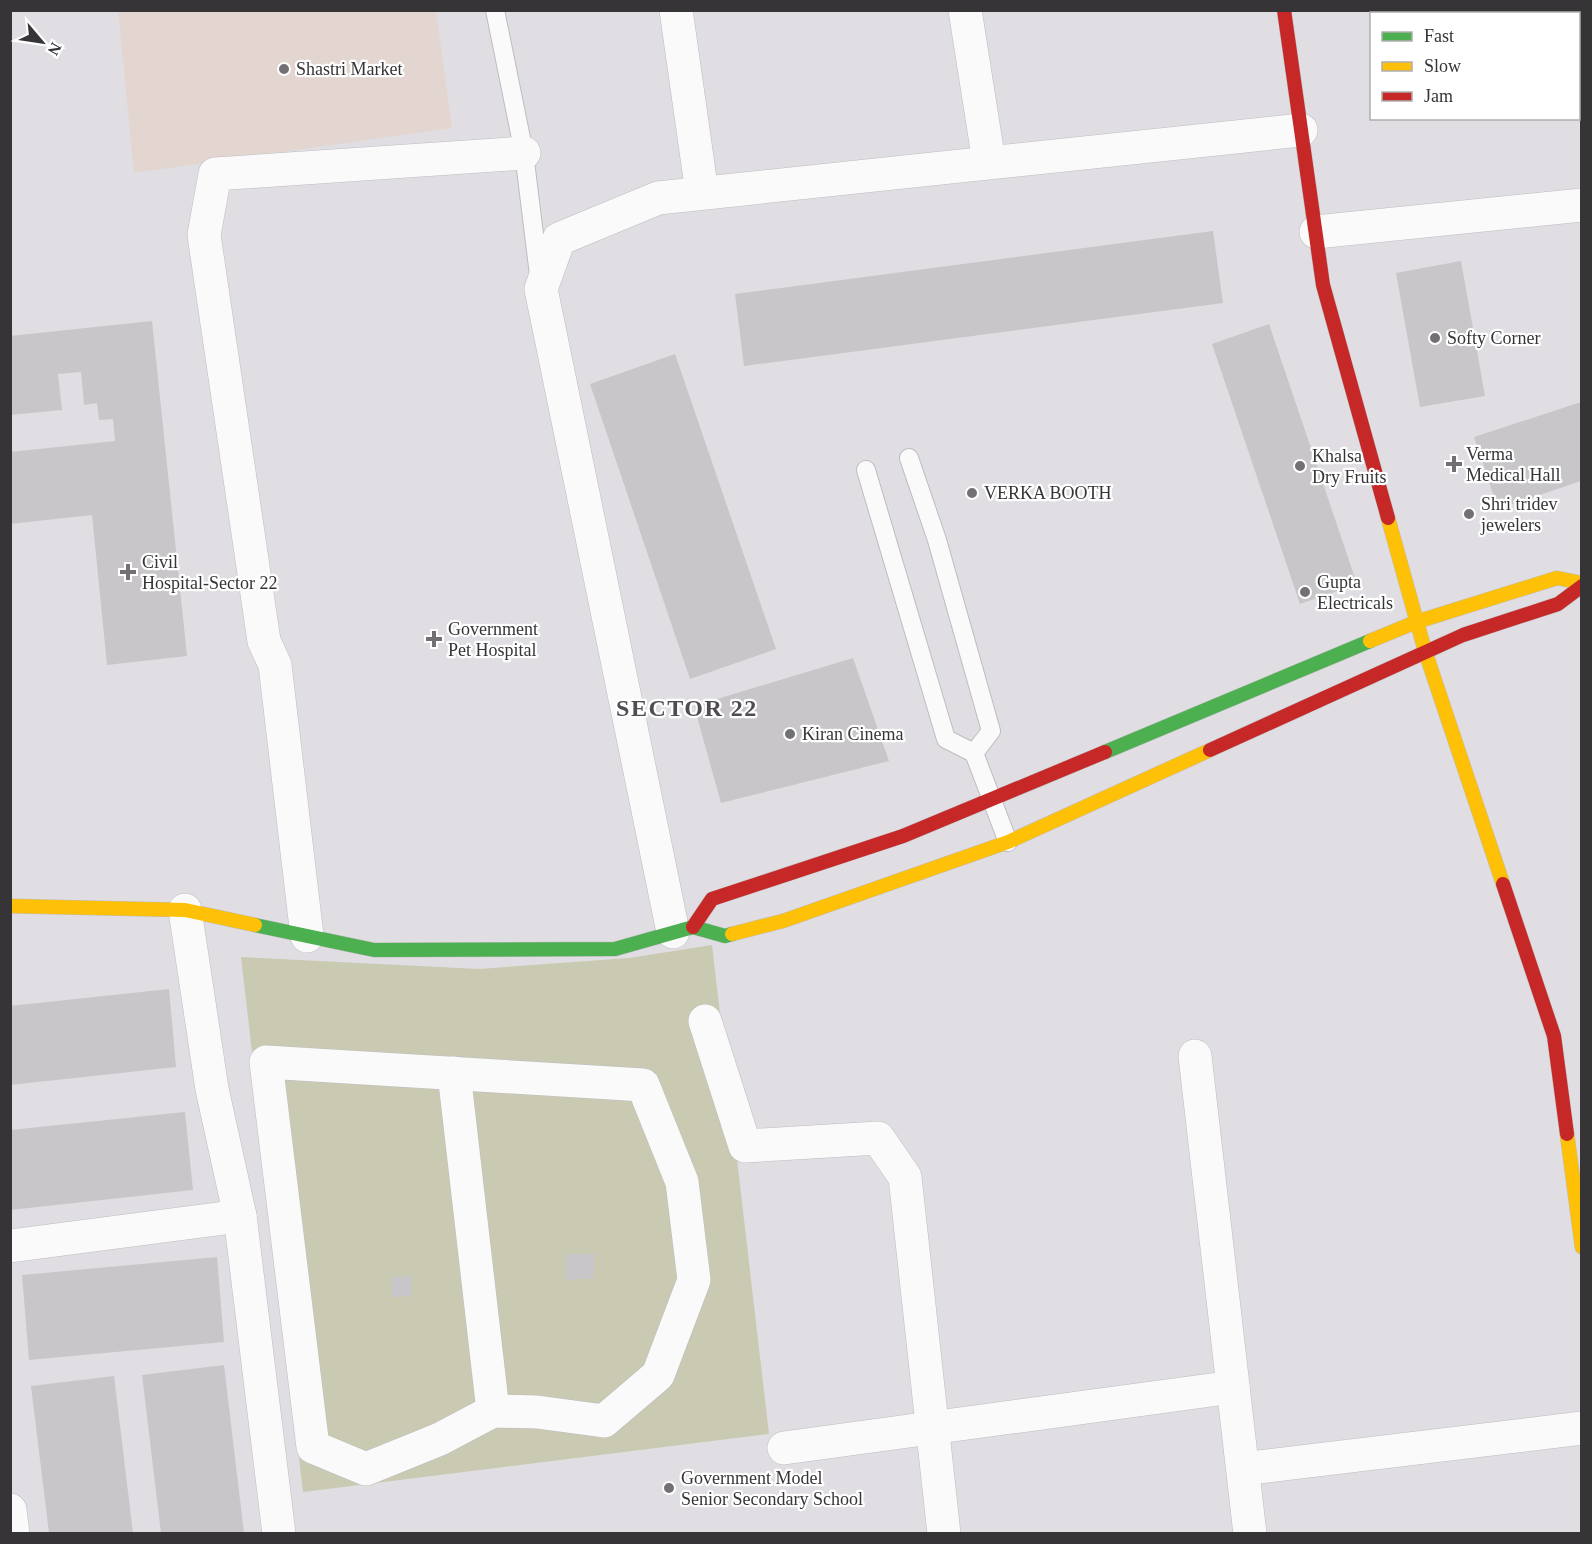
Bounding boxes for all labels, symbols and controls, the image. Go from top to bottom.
north arrow [12,12,72,72]
legend [1370,12,1580,120]
text: Fast [1424,26,1454,46]
text: N [44,40,65,59]
text: Slow [1424,56,1461,76]
place label: Shastri Market [296,59,402,79]
marker: Shastri Market [277,62,291,76]
text: Jam [1424,86,1453,106]
place label: Softy Corner [1447,328,1541,348]
marker: Softy Corner [1428,331,1442,345]
place label: Verma Medical Hall [1466,444,1560,485]
place label: Khalsa Dry Fruits [1312,446,1387,487]
marker: Verma Medical Hall [1447,457,1461,471]
marker: Khalsa Dry Fruits [1293,459,1307,473]
place label: VERKA BOOTH [984,483,1112,503]
marker: VERKA BOOTH [965,486,979,500]
place label: Shri tridev jewelers [1480,494,1558,535]
marker: Shri tridev jewelers [1462,507,1476,521]
place label: Civil Hospital-Sector 22 [142,552,277,593]
marker: Civil Hospital-Sector 22 [119,563,137,581]
place label: Gupta Electricals [1317,572,1393,613]
marker: Gupta Electricals [1298,585,1312,599]
place label: Government Pet Hospital [448,619,538,660]
marker: Government Pet Hospital [425,630,443,648]
district label: SECTOR 22 [616,695,758,721]
place label: Kiran Cinema [802,724,903,744]
marker: Kiran Cinema [783,727,797,741]
place label: Government Model Senior Secondary School [681,1468,863,1509]
marker: Government Model Senior Secondary School [662,1481,676,1495]

